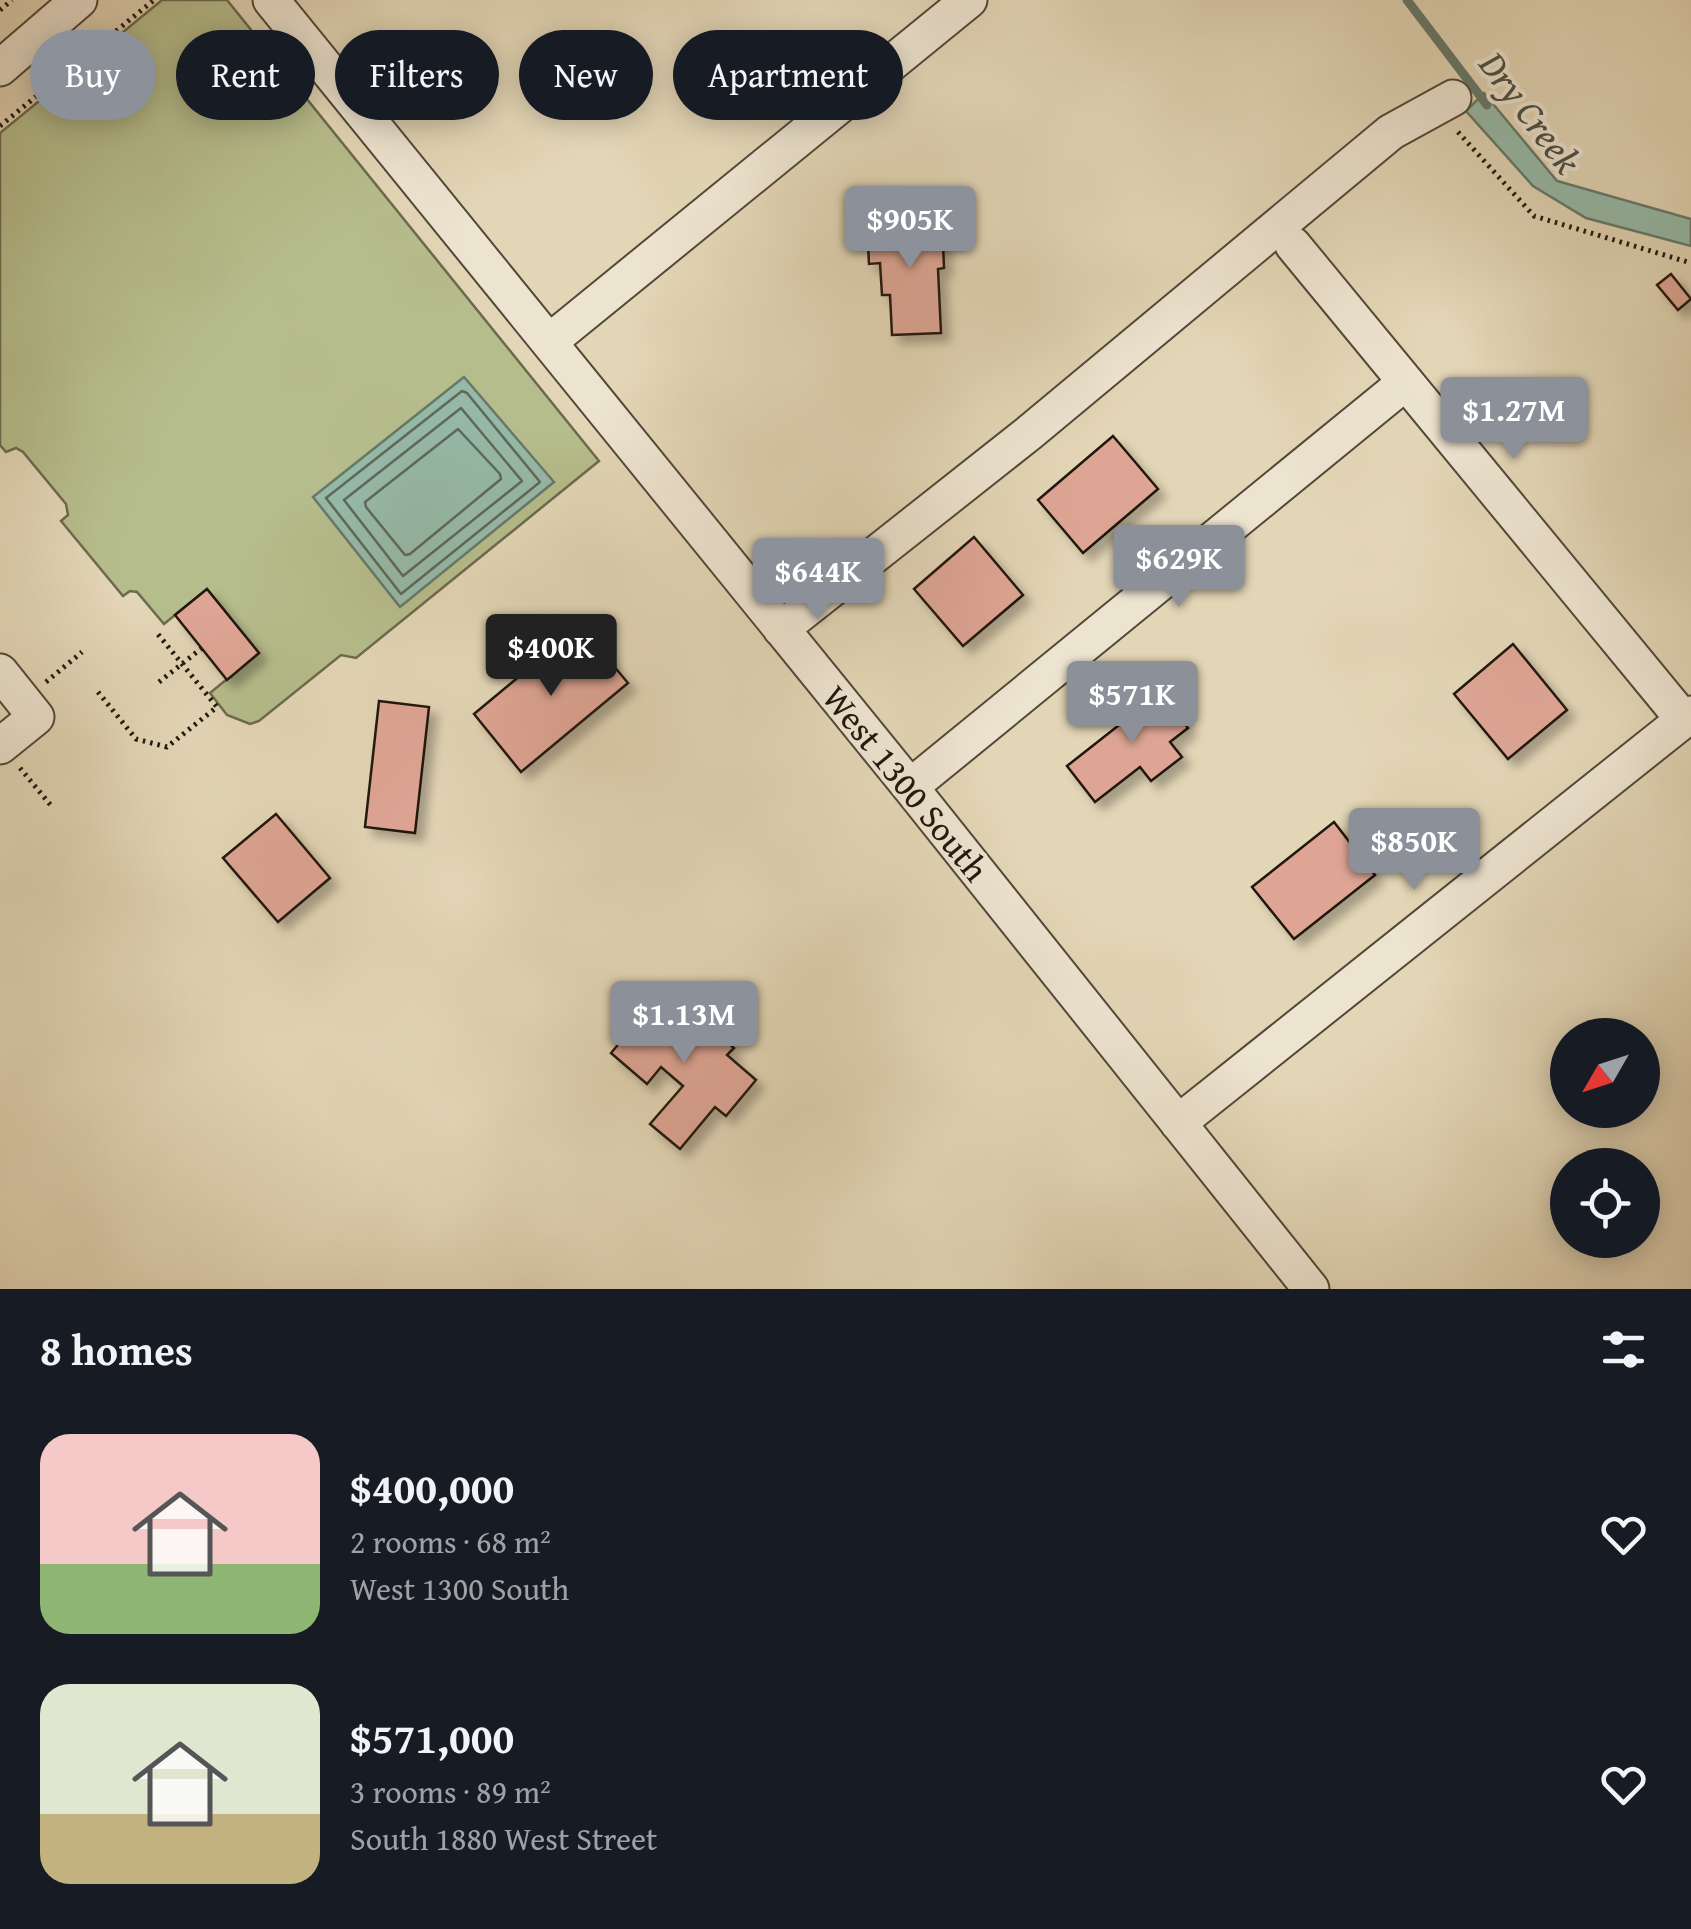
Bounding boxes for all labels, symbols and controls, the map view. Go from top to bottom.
chip: Buy [30,30,156,120]
chip: Rent [176,30,315,120]
chip: Filters [335,30,499,120]
chip: New [519,30,653,120]
chip: Apartment [673,30,903,120]
water label: Dry Creek [1466,38,1596,185]
pin: $905K [840,186,980,271]
text: $905K [867,195,953,242]
pin: $1.27M [1433,377,1595,462]
text: $1.27M [1463,386,1565,433]
pin: $629K [1109,525,1249,610]
text: $629K [1136,534,1222,581]
pin: $644K [748,538,888,623]
text: $644K [775,547,861,594]
pin: $400K [481,614,621,699]
text: $400K [508,623,594,670]
pin: $571K [1062,661,1202,746]
text: $571K [1089,670,1175,717]
street label: West 1300 South [811,674,1001,892]
pin: $850K [1344,808,1484,893]
text: $850K [1371,817,1457,864]
pin: $1.13M [603,981,765,1066]
text: $1.13M [633,990,735,1037]
north arrow [1550,1018,1660,1128]
map controls [1550,1018,1660,1258]
button: locate [1550,1148,1660,1258]
text: 8 homes [40,1319,193,1380]
icon: filters [1596,1322,1651,1377]
text: $400,000 [350,1457,514,1518]
icon: home [120,1474,240,1594]
icon: heart [1596,1507,1651,1562]
text: 2 rooms · 68 m² [350,1518,551,1565]
text: West 1300 South [350,1565,569,1612]
text: $571,000 [350,1707,514,1768]
icon: home [120,1724,240,1844]
icon: heart [1596,1757,1651,1812]
text: 3 rooms · 89 m² [350,1768,551,1815]
text: South 1880 West Street [350,1815,657,1862]

